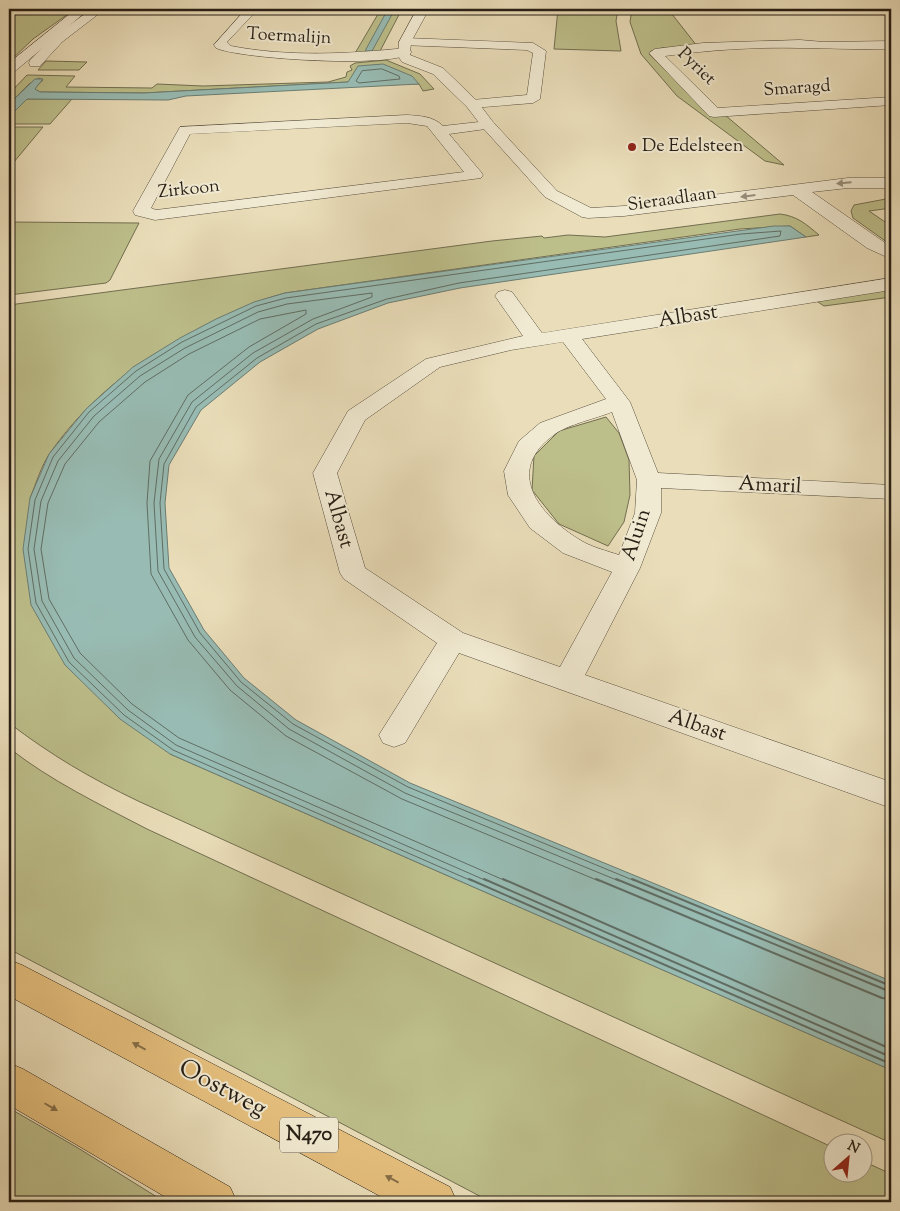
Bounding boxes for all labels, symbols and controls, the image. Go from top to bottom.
street label: Toermalijn [246,22,332,52]
street label: Pyriet [671,42,721,92]
street label: Smaragd [763,74,831,104]
place label: De Edelsteen [642,134,744,160]
marker: De Edelsteen [626,141,638,153]
street label: Zirkoon [157,174,221,206]
one-way arrow [835,180,851,188]
street label: Sieraadlaan [626,181,719,219]
one-way arrow [740,192,756,200]
street label: Albast [656,298,720,336]
street label: Amaril [738,469,803,503]
street label: Albast [315,486,361,552]
street label: Aluin [615,505,659,565]
street label: Albast [664,702,730,750]
one-way arrow [133,1041,146,1050]
street label: Oostweg [172,1051,272,1127]
one-way arrow [43,1103,58,1111]
road number: N470 [280,1118,338,1152]
north arrow [822,1134,872,1184]
text: N [843,1137,863,1160]
one-way arrow [384,1175,399,1183]

